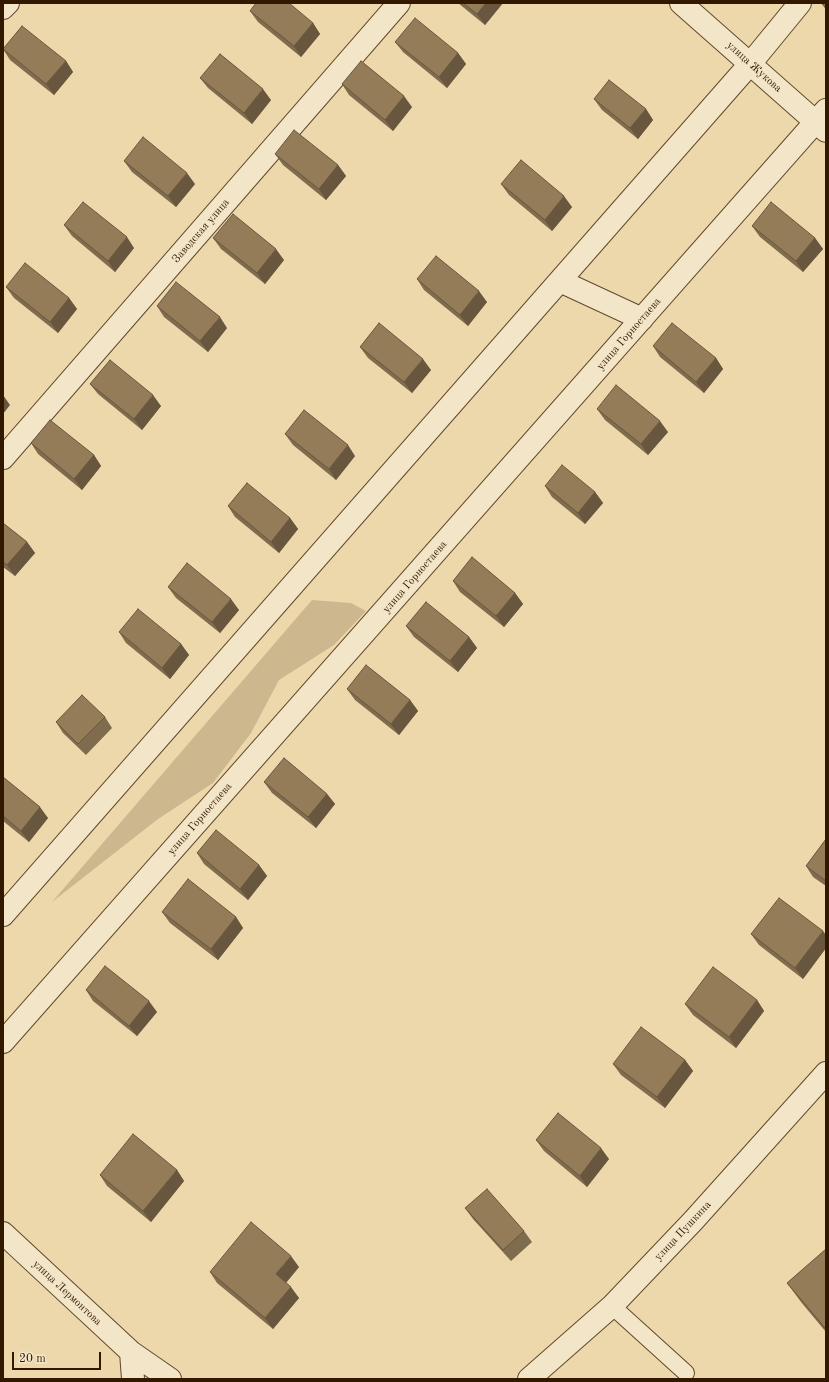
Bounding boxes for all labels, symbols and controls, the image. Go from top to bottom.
street label: улица Жукова [724,39,784,95]
street label: Заводская улица [170,196,232,266]
street label: улица Горностаева [594,295,664,373]
street label: улица Горностаева [380,538,450,616]
street label: улица Горностаева [165,780,235,858]
street label: улица Пушкина [652,1198,714,1264]
street label: улица Лермонтова [30,1258,104,1328]
scale bar [14,1344,103,1370]
text: 20 m [19,1353,46,1365]

